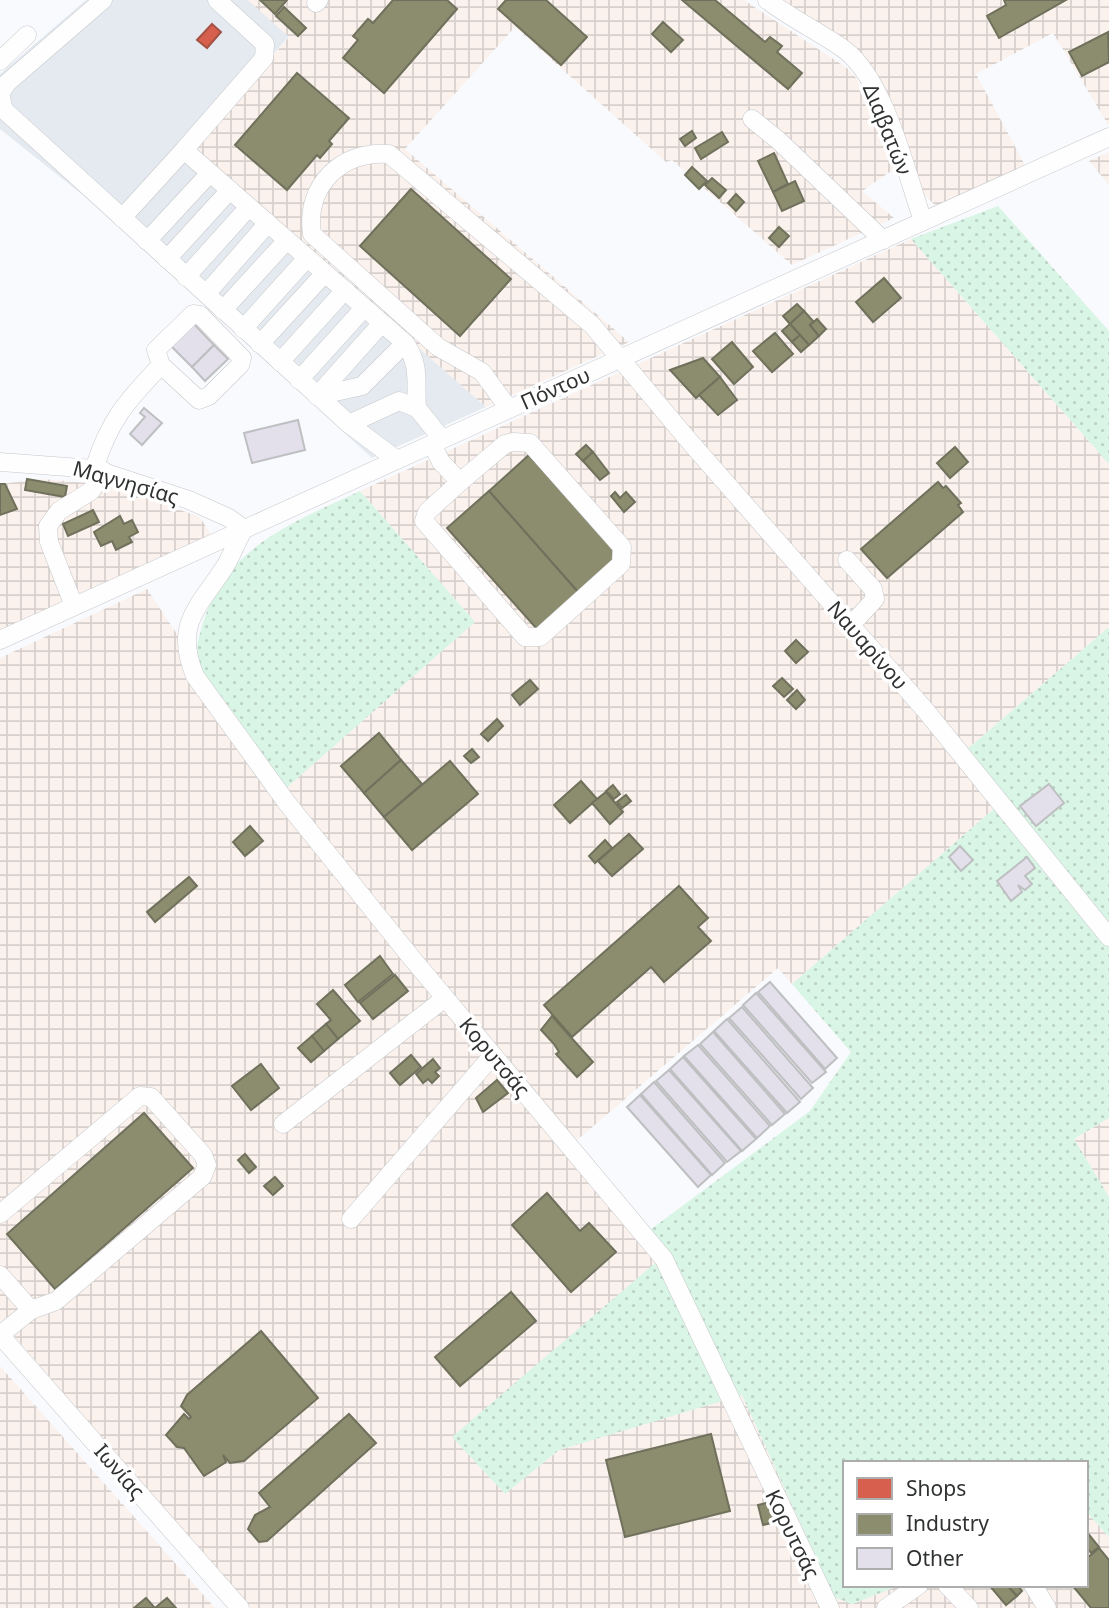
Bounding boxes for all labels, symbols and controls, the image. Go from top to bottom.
street label: Διαβατών [857,79,919,179]
street label: Πόντου [516,360,594,416]
street label: Μαγνησίας [70,454,182,510]
street label: Ναυαρίνου [822,594,914,696]
street label: Κορυτσάς [453,1011,537,1103]
street label: Ιωνίας [88,1438,152,1504]
legend [843,1461,1088,1587]
text: Shops [906,1474,966,1502]
street label: Κορυτσάς [759,1485,827,1583]
text: Industry [906,1509,989,1537]
text: Other [906,1544,964,1572]

